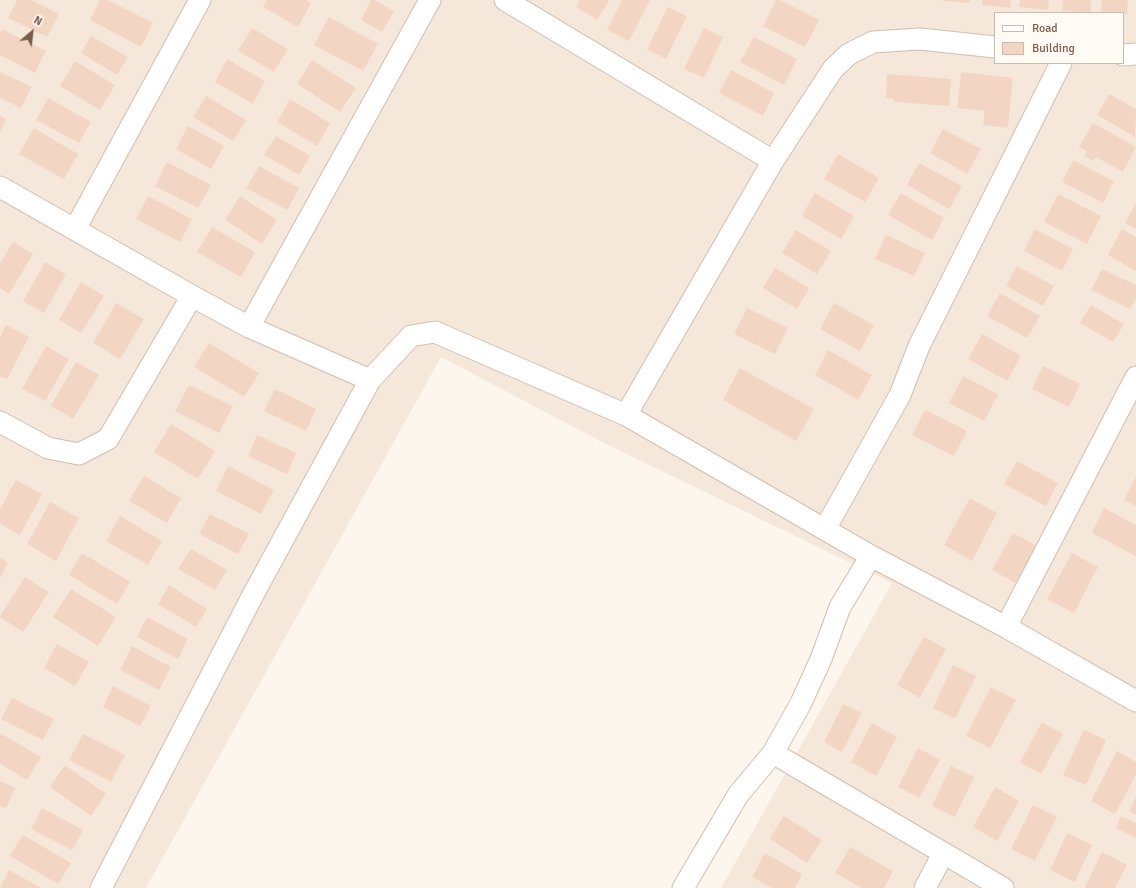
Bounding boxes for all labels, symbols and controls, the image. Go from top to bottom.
north arrow [12,12,52,52]
legend [994,12,1124,64]
text: N [31,13,44,28]
text: Road [1032,21,1058,36]
text: Building [1032,41,1075,56]

